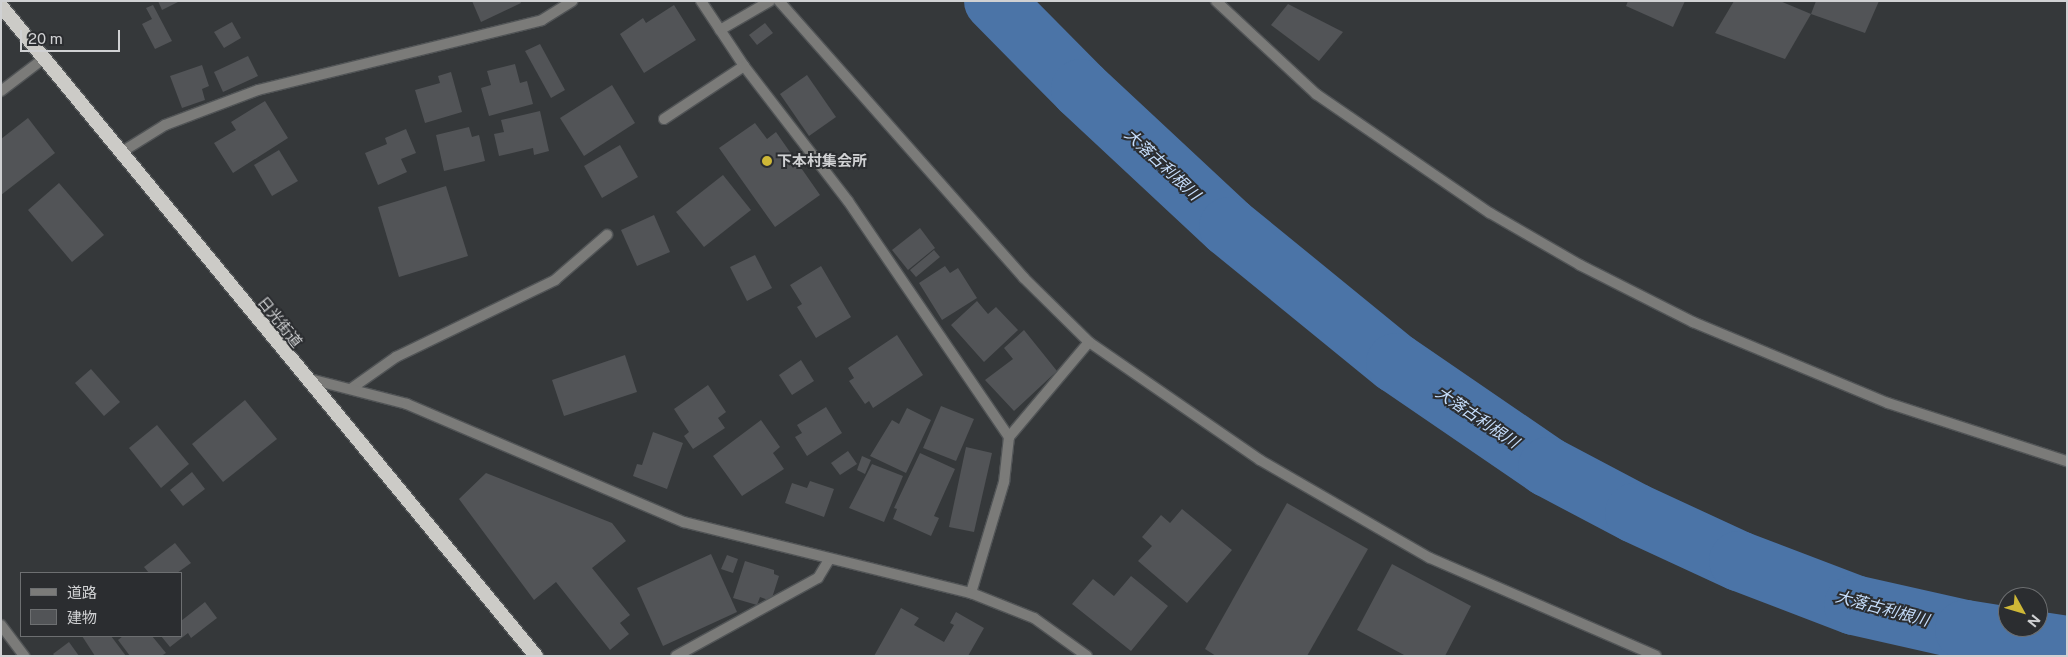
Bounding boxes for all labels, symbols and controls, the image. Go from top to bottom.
scale bar [22,20,122,52]
text: 20 m [28,30,63,47]
water label: 大落古利根川 [1120,125,1204,205]
place label: 下本村集会所 [777,152,867,170]
marker: 下本村集会所 [761,155,773,167]
street label: 日光街道 [254,293,306,351]
water label: 大落古利根川 [1432,383,1522,453]
legend [20,572,182,637]
text: 道路 [67,584,97,601]
water label: 大落古利根川 [1833,587,1931,631]
north arrow [1998,587,2048,637]
text: 建物 [67,609,97,626]
text: N [2024,612,2044,630]

